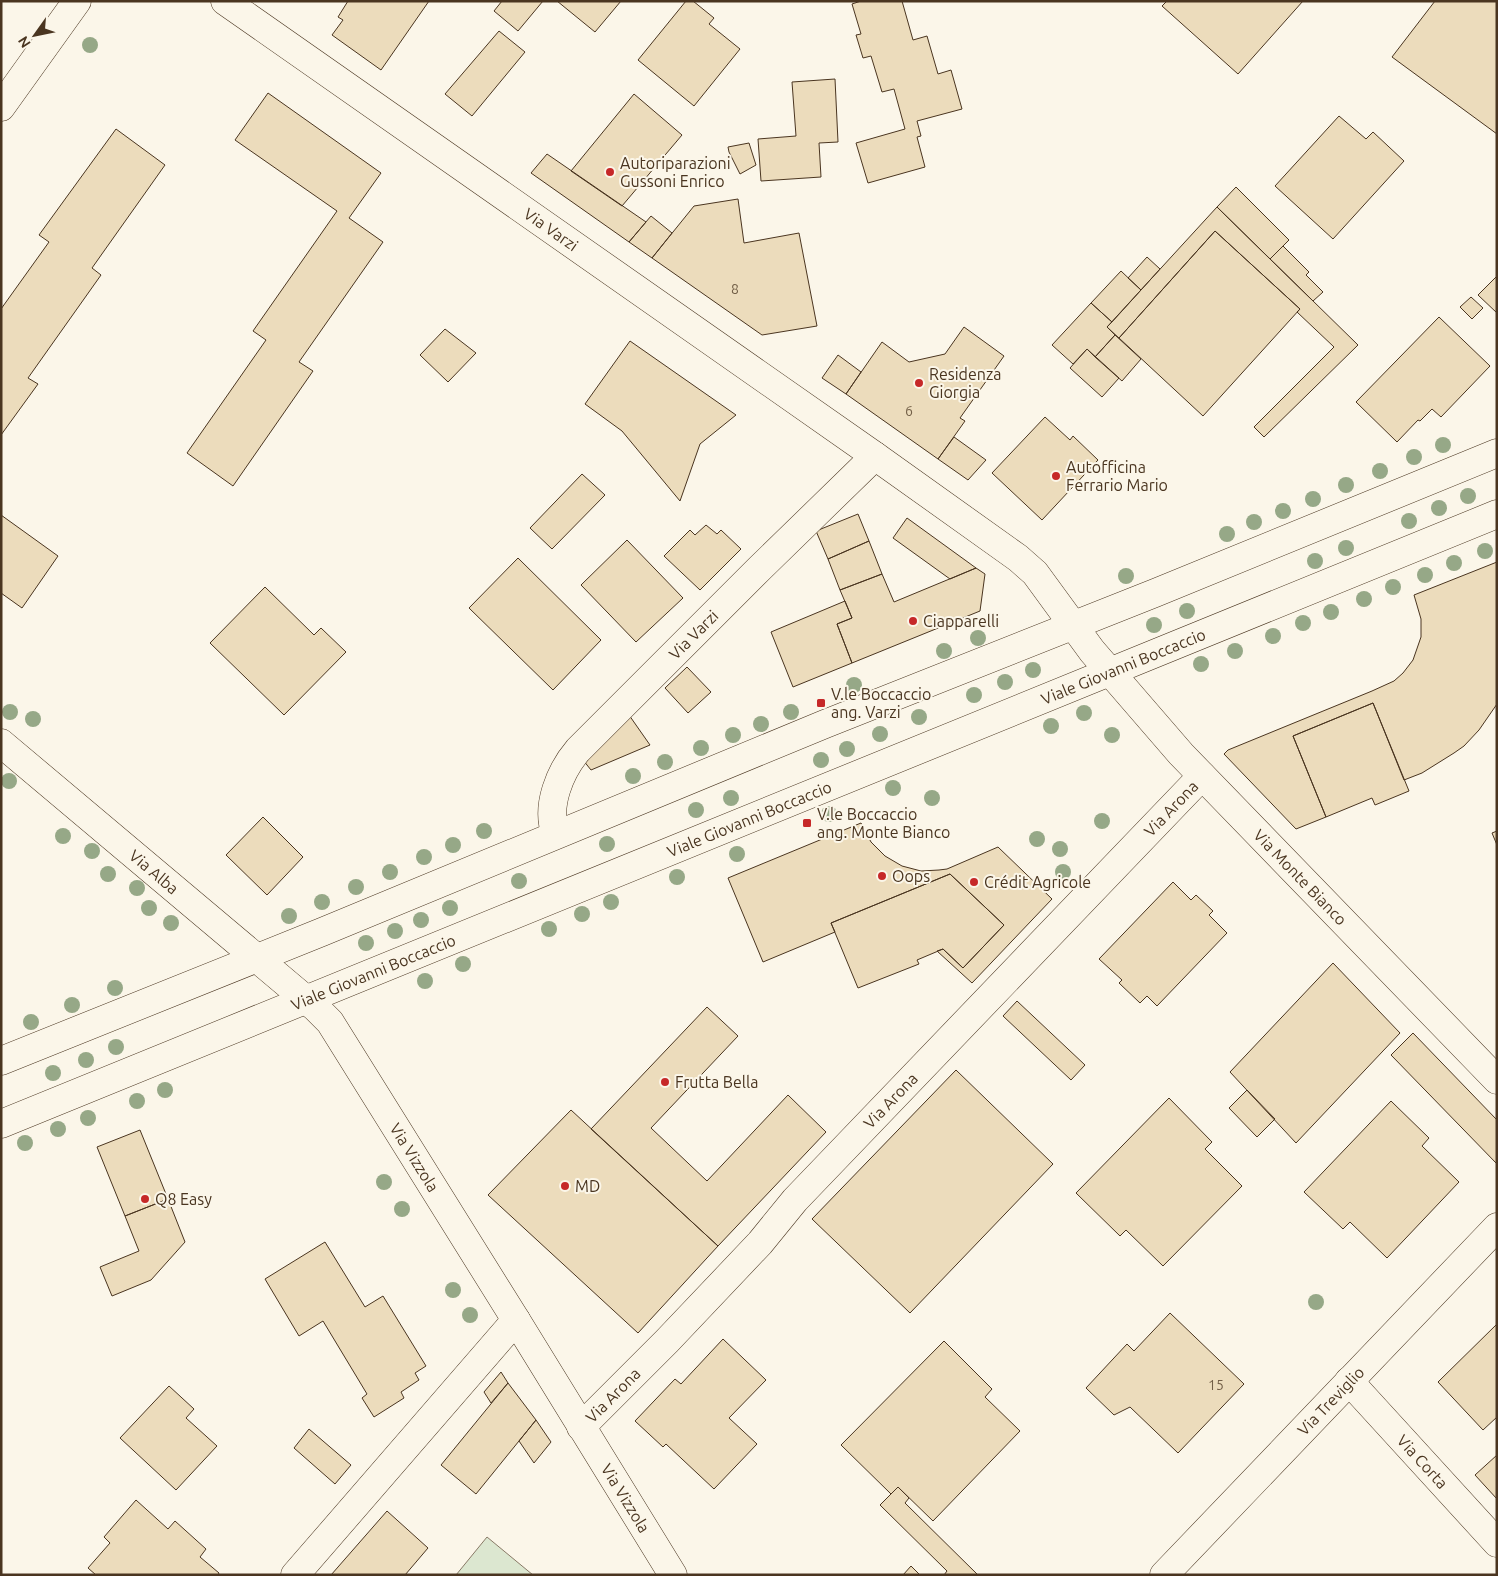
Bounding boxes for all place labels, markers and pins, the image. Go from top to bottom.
place label: Autoriparazioni Gussoni Enrico [620,154,731,190]
marker: Autoriparazioni Gussoni Enrico [604,166,616,178]
place label: Residenza Giorgia [929,365,1001,401]
marker: Residenza Giorgia [913,377,925,389]
place label: Autofficina Ferrario Mario [1066,458,1168,494]
marker: Autofficina Ferrario Mario [1050,470,1062,482]
place label: Ciapparelli [923,612,999,630]
marker: Ciapparelli [907,615,919,627]
place label: V.le Boccaccio ang. Varzi [831,685,931,721]
marker: V.le Boccaccio ang. Varzi [815,697,827,709]
place label: V.le Boccaccio ang. Monte Bianco [817,805,950,841]
marker: V.le Boccaccio ang. Monte Bianco [801,817,813,829]
place label: Oops [892,867,930,885]
marker: Oops [876,870,888,882]
place label: Crédit Agricole [984,873,1091,891]
marker: Crédit Agricole [968,876,980,888]
place label: Frutta Bella [675,1073,758,1091]
marker: Frutta Bella [659,1076,671,1088]
place label: MD [575,1177,600,1195]
marker: MD [559,1180,571,1192]
place label: Q8 Easy [155,1190,212,1208]
marker: Q8 Easy [139,1193,151,1205]

